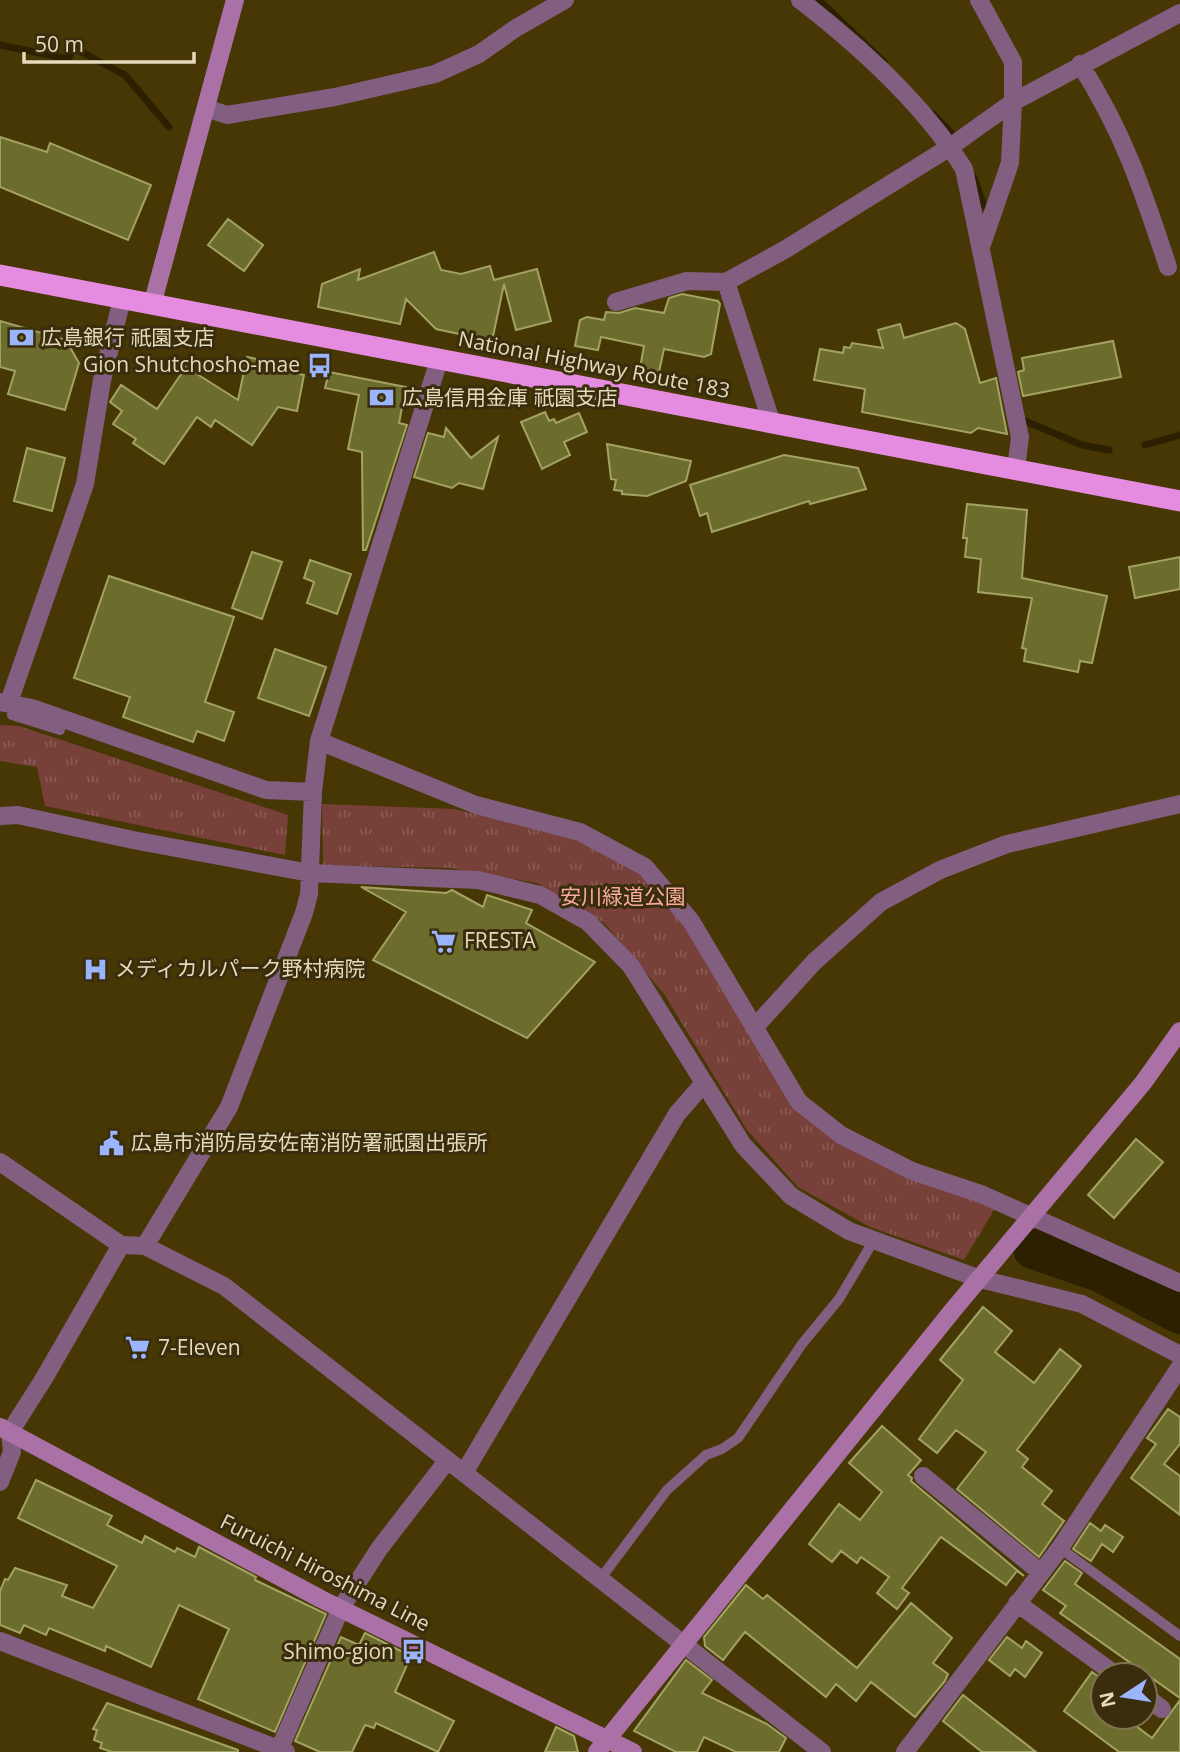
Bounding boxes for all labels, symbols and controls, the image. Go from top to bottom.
scale bar [24,21,194,65]
text: 50 m [35,30,84,58]
place label: 広島銀行 祇園支店 [41,323,214,351]
bank icon: 広島銀行 祇園支店 [7,324,35,352]
street label: National Highway Route 183 [456,324,733,404]
place label: Gion Shutchosho-mae [83,350,300,378]
bus stop icon: Gion Shutchosho-mae [306,351,334,379]
place label: 広島信用金庫 祇園支店 [402,383,617,411]
bank icon: 広島信用金庫 祇園支店 [368,384,396,412]
park label: 安川緑道公園 [560,882,686,910]
place label: FRESTA [464,926,537,954]
supermarket icon: FRESTA [430,927,458,955]
place label: メディカルパーク野村病院 [115,954,366,982]
hospital icon: メディカルパーク野村病院 [81,955,109,983]
place label: 広島市消防局安佐南消防署祇園出張所 [131,1128,488,1156]
public building icon: 広島市消防局安佐南消防署祇園出張所 [97,1129,125,1157]
place label: 7-Eleven [158,1333,241,1361]
supermarket icon: 7-Eleven [124,1334,152,1362]
street label: Furuichi Hiroshima Line [216,1507,435,1637]
place label: Shimo-gion [283,1637,394,1665]
bus stop icon: Shimo-gion [400,1638,428,1666]
north arrow [1089,1661,1159,1731]
text: N [1093,1689,1122,1710]

